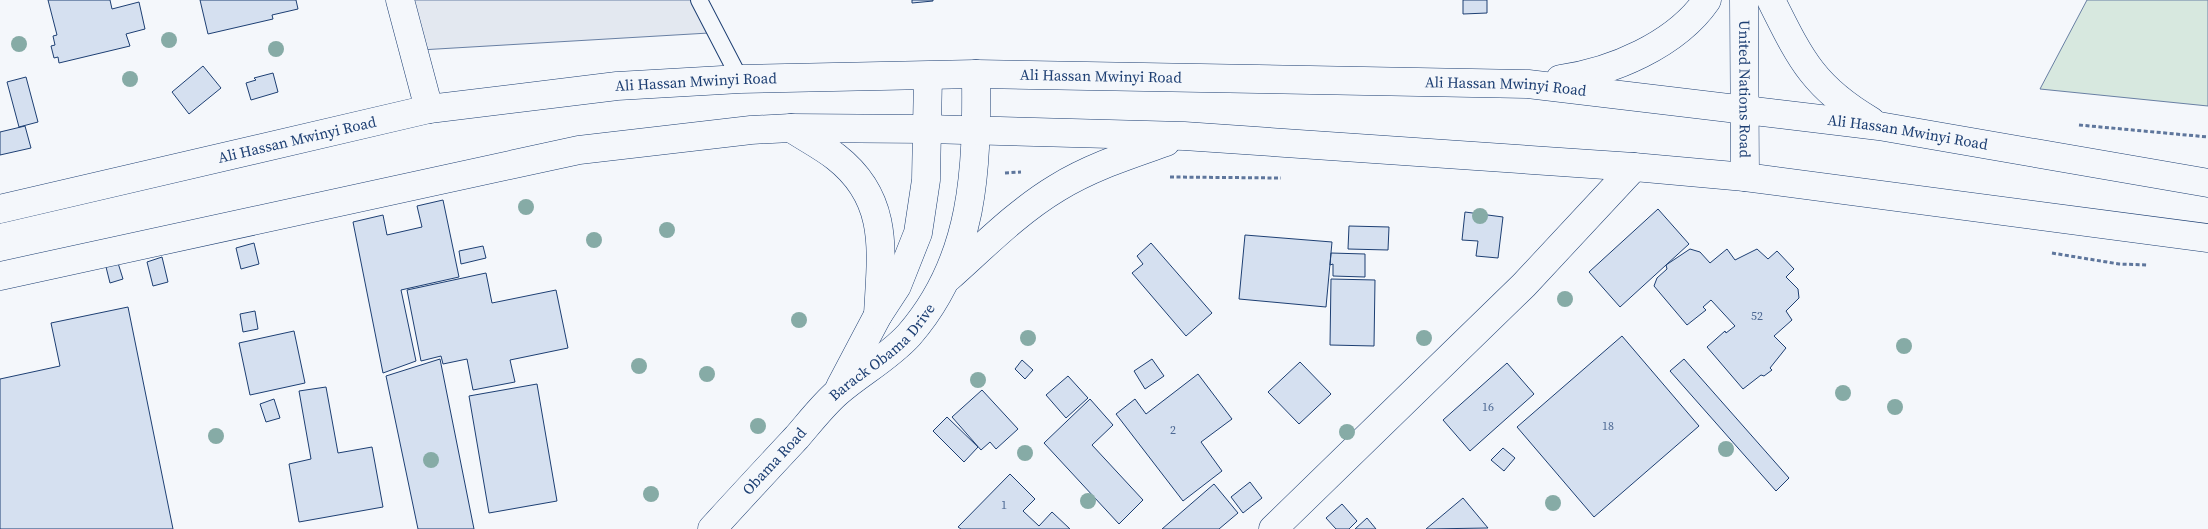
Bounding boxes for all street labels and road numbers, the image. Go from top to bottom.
street label: United Nations Road [1734,20,1756,158]
street label: Ali Hassan Mwinyi Road [1020,64,1183,88]
street label: Ali Hassan Mwinyi Road [614,67,778,96]
street label: Ali Hassan Mwinyi Road [1425,71,1588,101]
street label: Ali Hassan Mwinyi Road [1826,109,1990,155]
street label: Ali Hassan Mwinyi Road [216,111,379,168]
street label: Barack Obama Drive [824,299,940,405]
street label: Obama Road [737,422,811,499]

